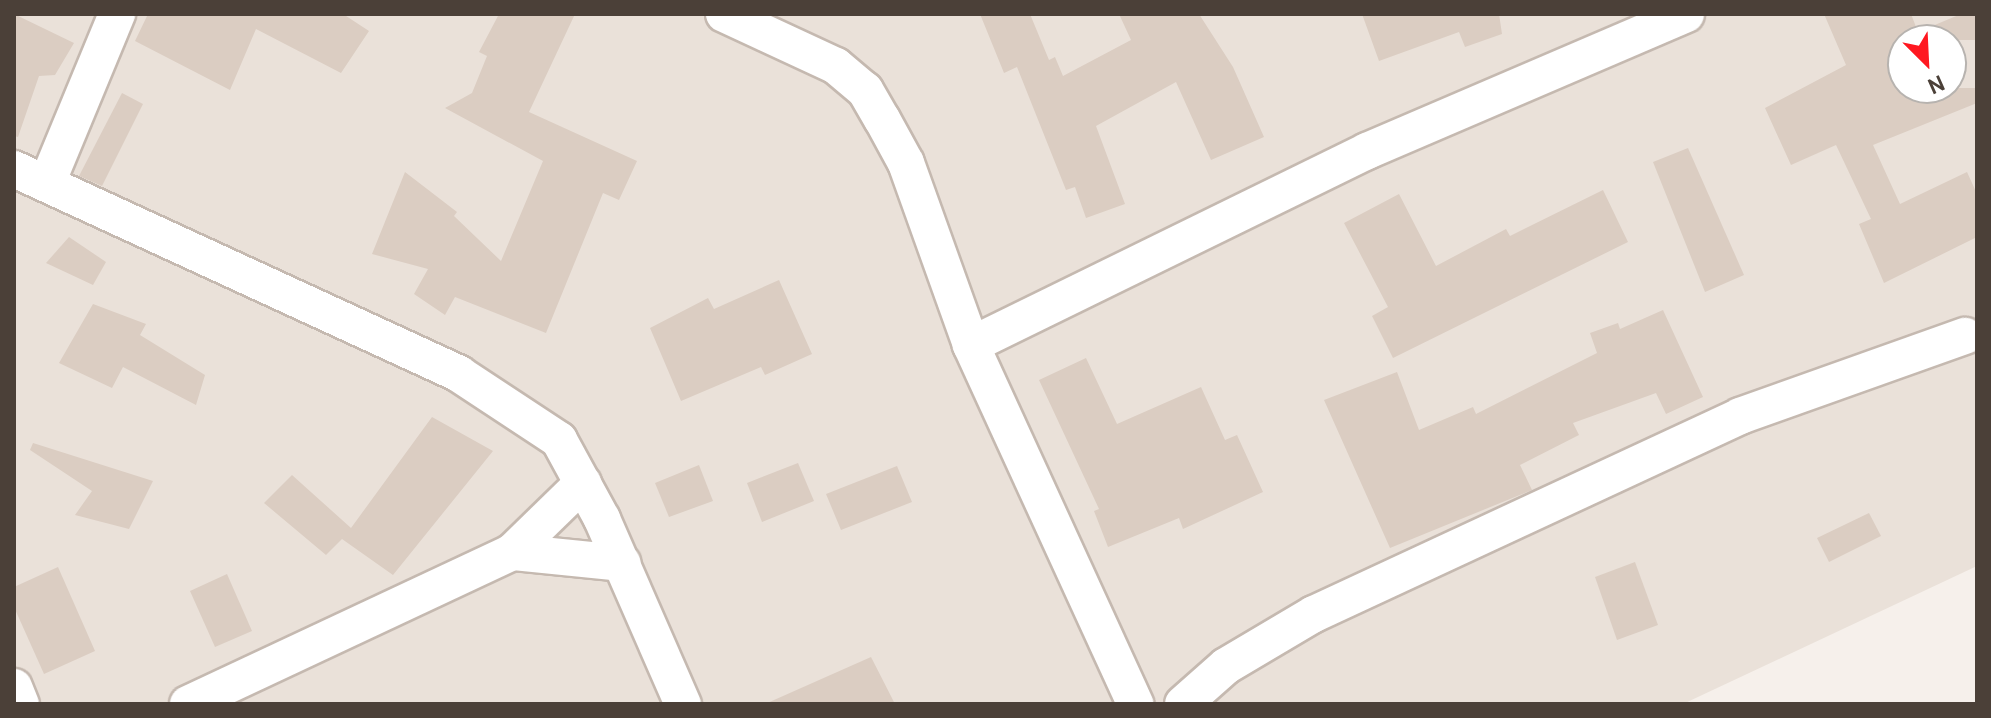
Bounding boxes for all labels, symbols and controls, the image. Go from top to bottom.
north arrow [1887,24,1967,104]
text: N [1924,69,1949,100]

